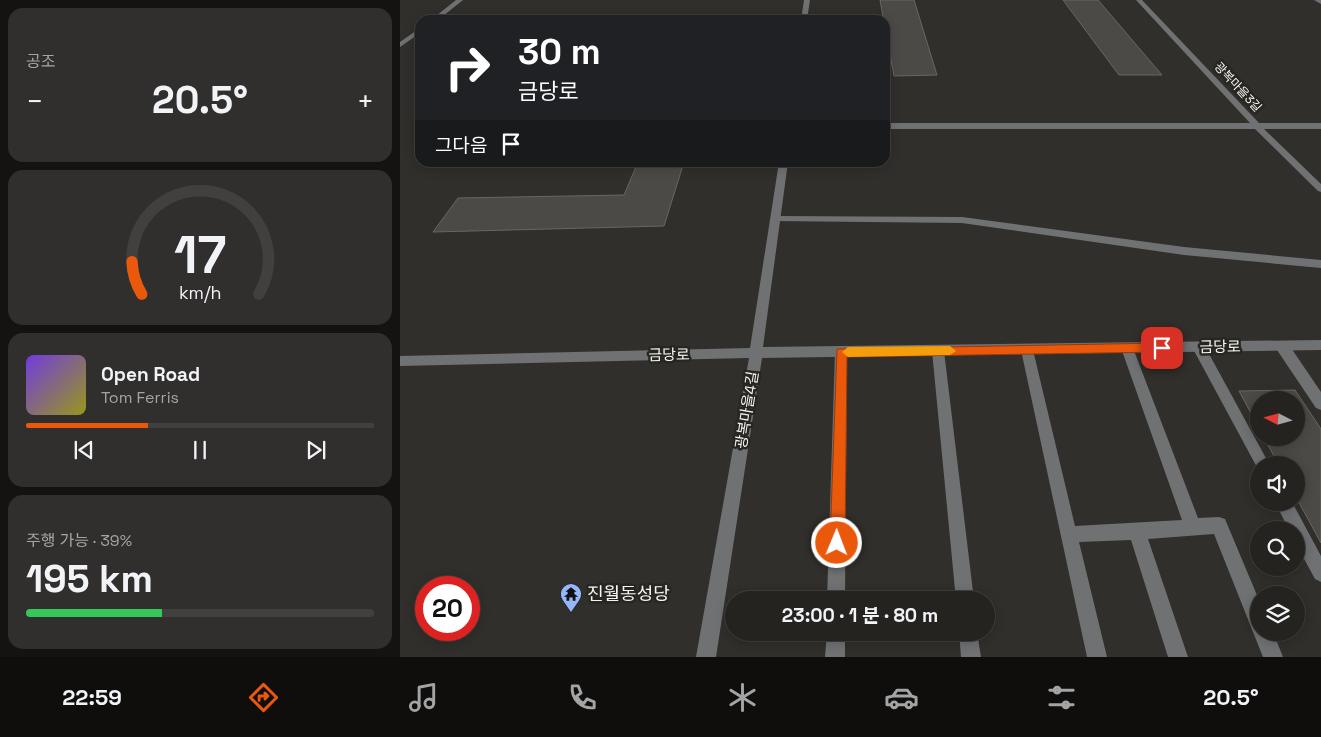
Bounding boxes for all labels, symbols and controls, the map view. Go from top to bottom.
text: 30 m [518,30,601,74]
icon: right [435,35,500,100]
text: 공조 [26,51,55,72]
street label: 광복마을3길 [1211,59,1265,115]
text: 20.5° [152,76,248,124]
text: 금당로 [518,77,579,105]
text: − [26,83,43,119]
text: + [357,83,374,119]
icon: arrive [497,130,525,158]
text: 그다음 [435,133,487,158]
text: 17 [174,222,226,288]
text: km/h [179,281,221,304]
pin [1141,327,1183,369]
icon: arrive [1148,334,1176,362]
street label: 금당로 [1199,337,1241,356]
street label: 금당로 [648,345,690,364]
text: Open Road [101,362,200,387]
street label: 광복마을4길 [731,370,762,450]
text: Tom Ferris [101,387,179,408]
north arrow [1250,391,1305,446]
map controls [1250,391,1305,641]
icon: previous [70,436,98,464]
icon: pause [186,436,214,464]
icon: next [302,436,330,464]
button: sound [1250,456,1305,511]
position arrow [810,516,862,568]
button: search [1250,521,1305,576]
text: 주행 가능 · 39% [26,530,132,551]
text: 195 km [26,555,153,603]
speed limit sign: 20 [415,576,480,641]
temple icon: 진월동성당 [559,582,583,613]
place label: 진월동성당 [587,582,670,605]
button: layers [1250,586,1305,641]
text: 23:00 · 1 분 · 80 m [782,603,938,628]
icon: directions [246,680,281,715]
icon: music [406,680,441,715]
icon: phone [565,680,600,715]
icon: climate [725,680,760,715]
icon: car [884,680,919,715]
icon: filters [1044,680,1079,715]
text: 22:59 [62,683,122,711]
text: 20.5° [1203,683,1259,711]

